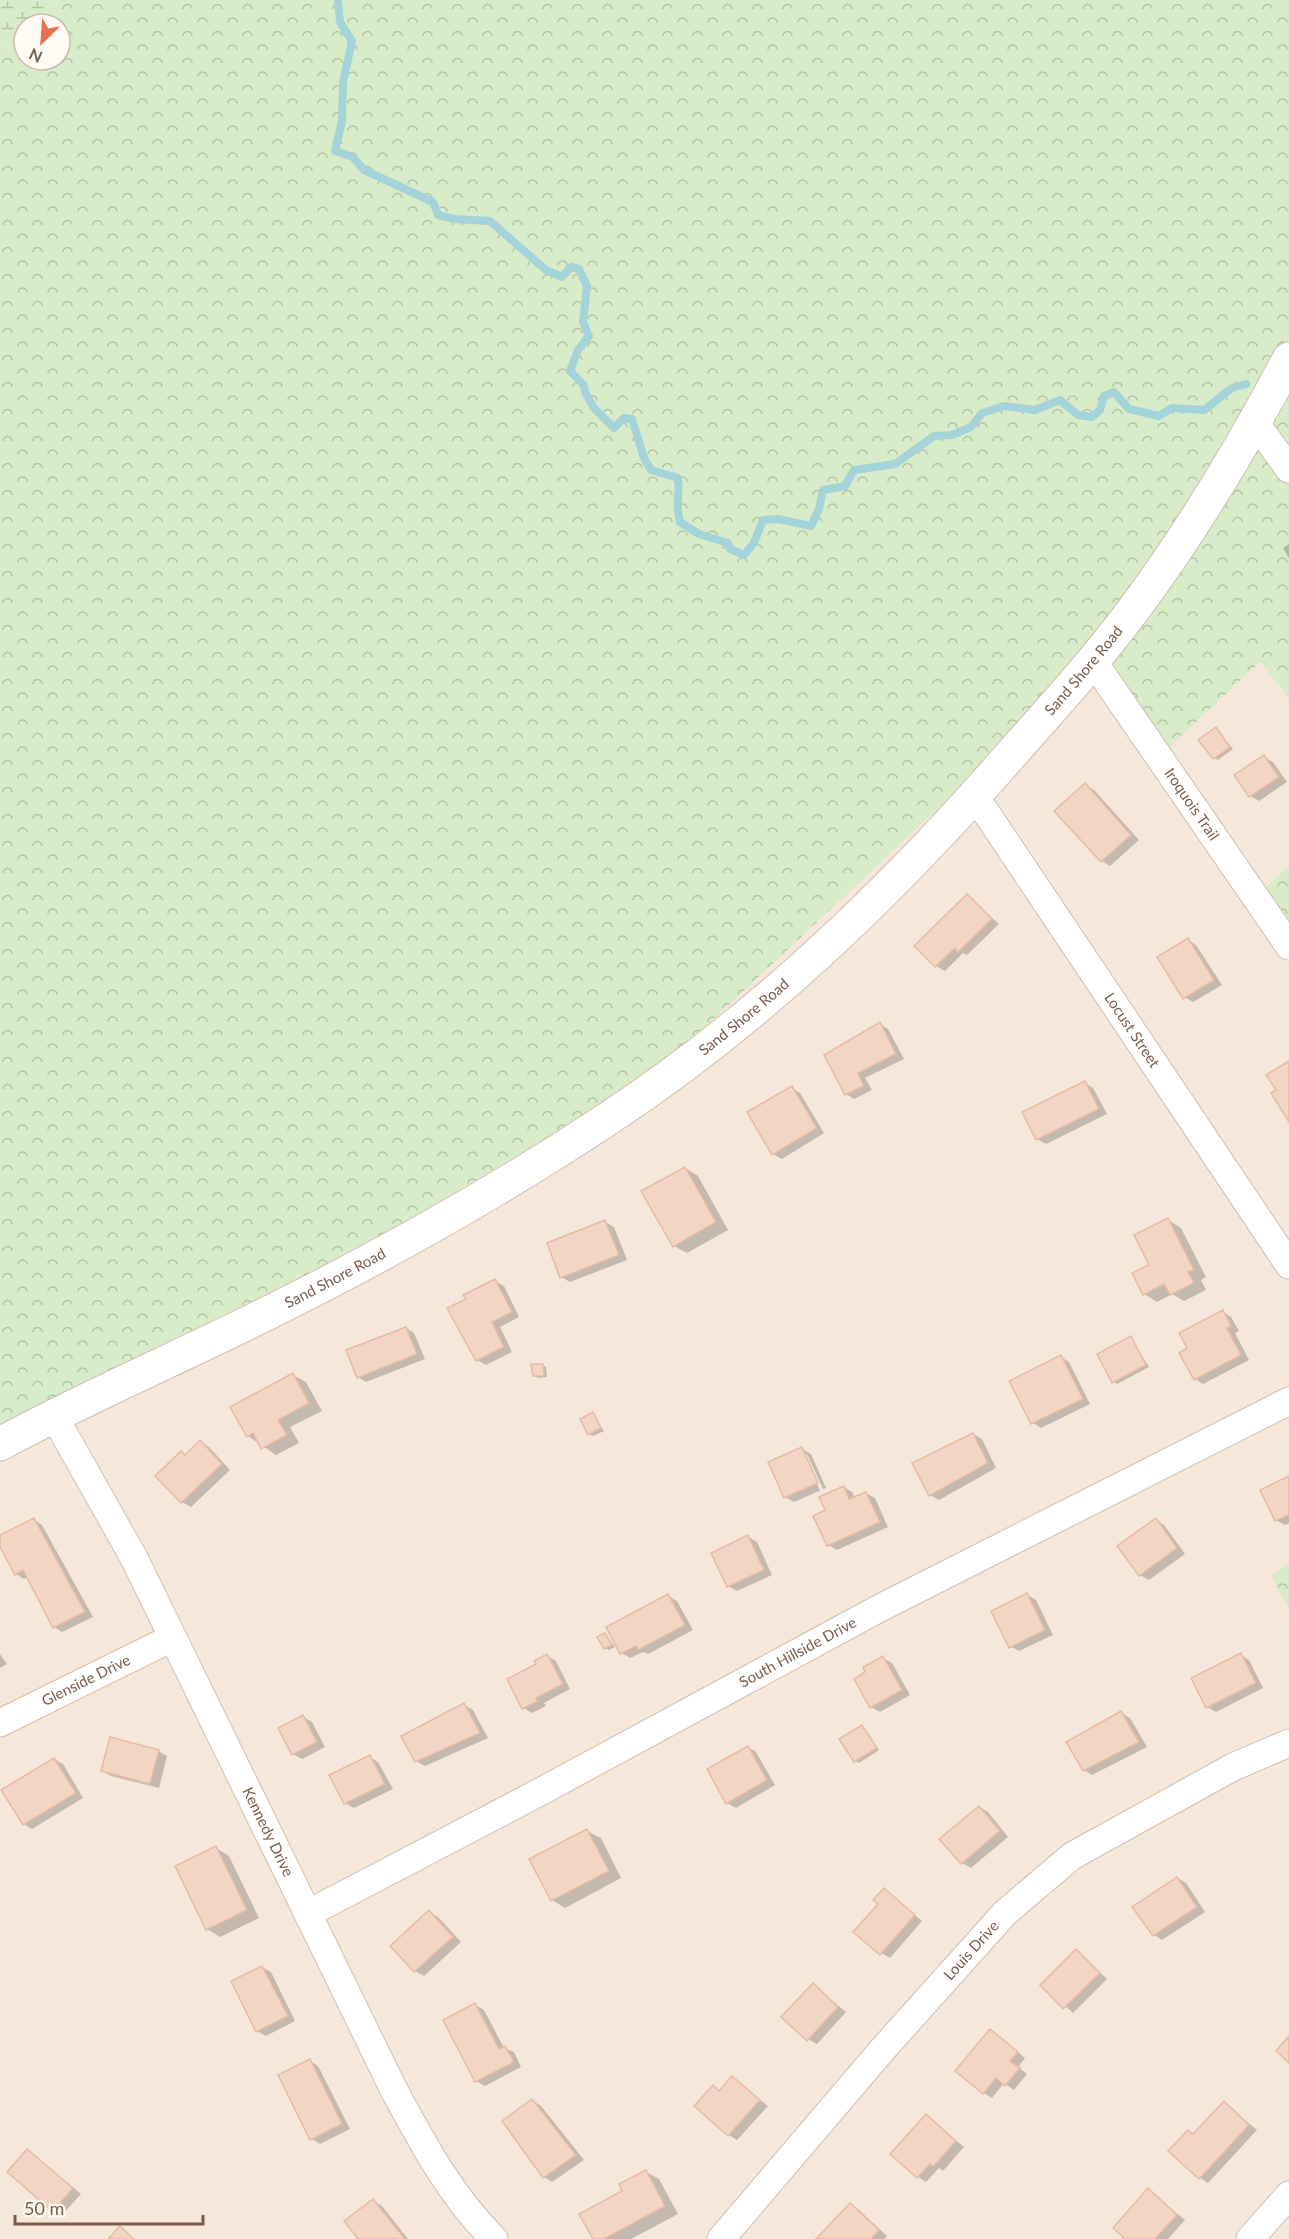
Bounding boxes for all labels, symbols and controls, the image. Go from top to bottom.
north arrow [12,12,72,72]
text: N [26,45,45,67]
street label: Sand Shore Road [1040,622,1126,718]
street label: Iroquois Trail [1161,764,1224,843]
street label: Sand Shore Road [695,974,792,1059]
street label: Locust Street [1101,989,1165,1071]
street label: Sand Shore Road [281,1244,388,1311]
street label: South Hillside Drive [736,1612,859,1691]
street label: Glenside Drive [38,1650,133,1709]
street label: Kennedy Drive [239,1784,298,1879]
street label: Louis Drive [939,1916,1002,1983]
scale bar [15,2188,202,2226]
text: 50 m [24,2197,64,2219]

